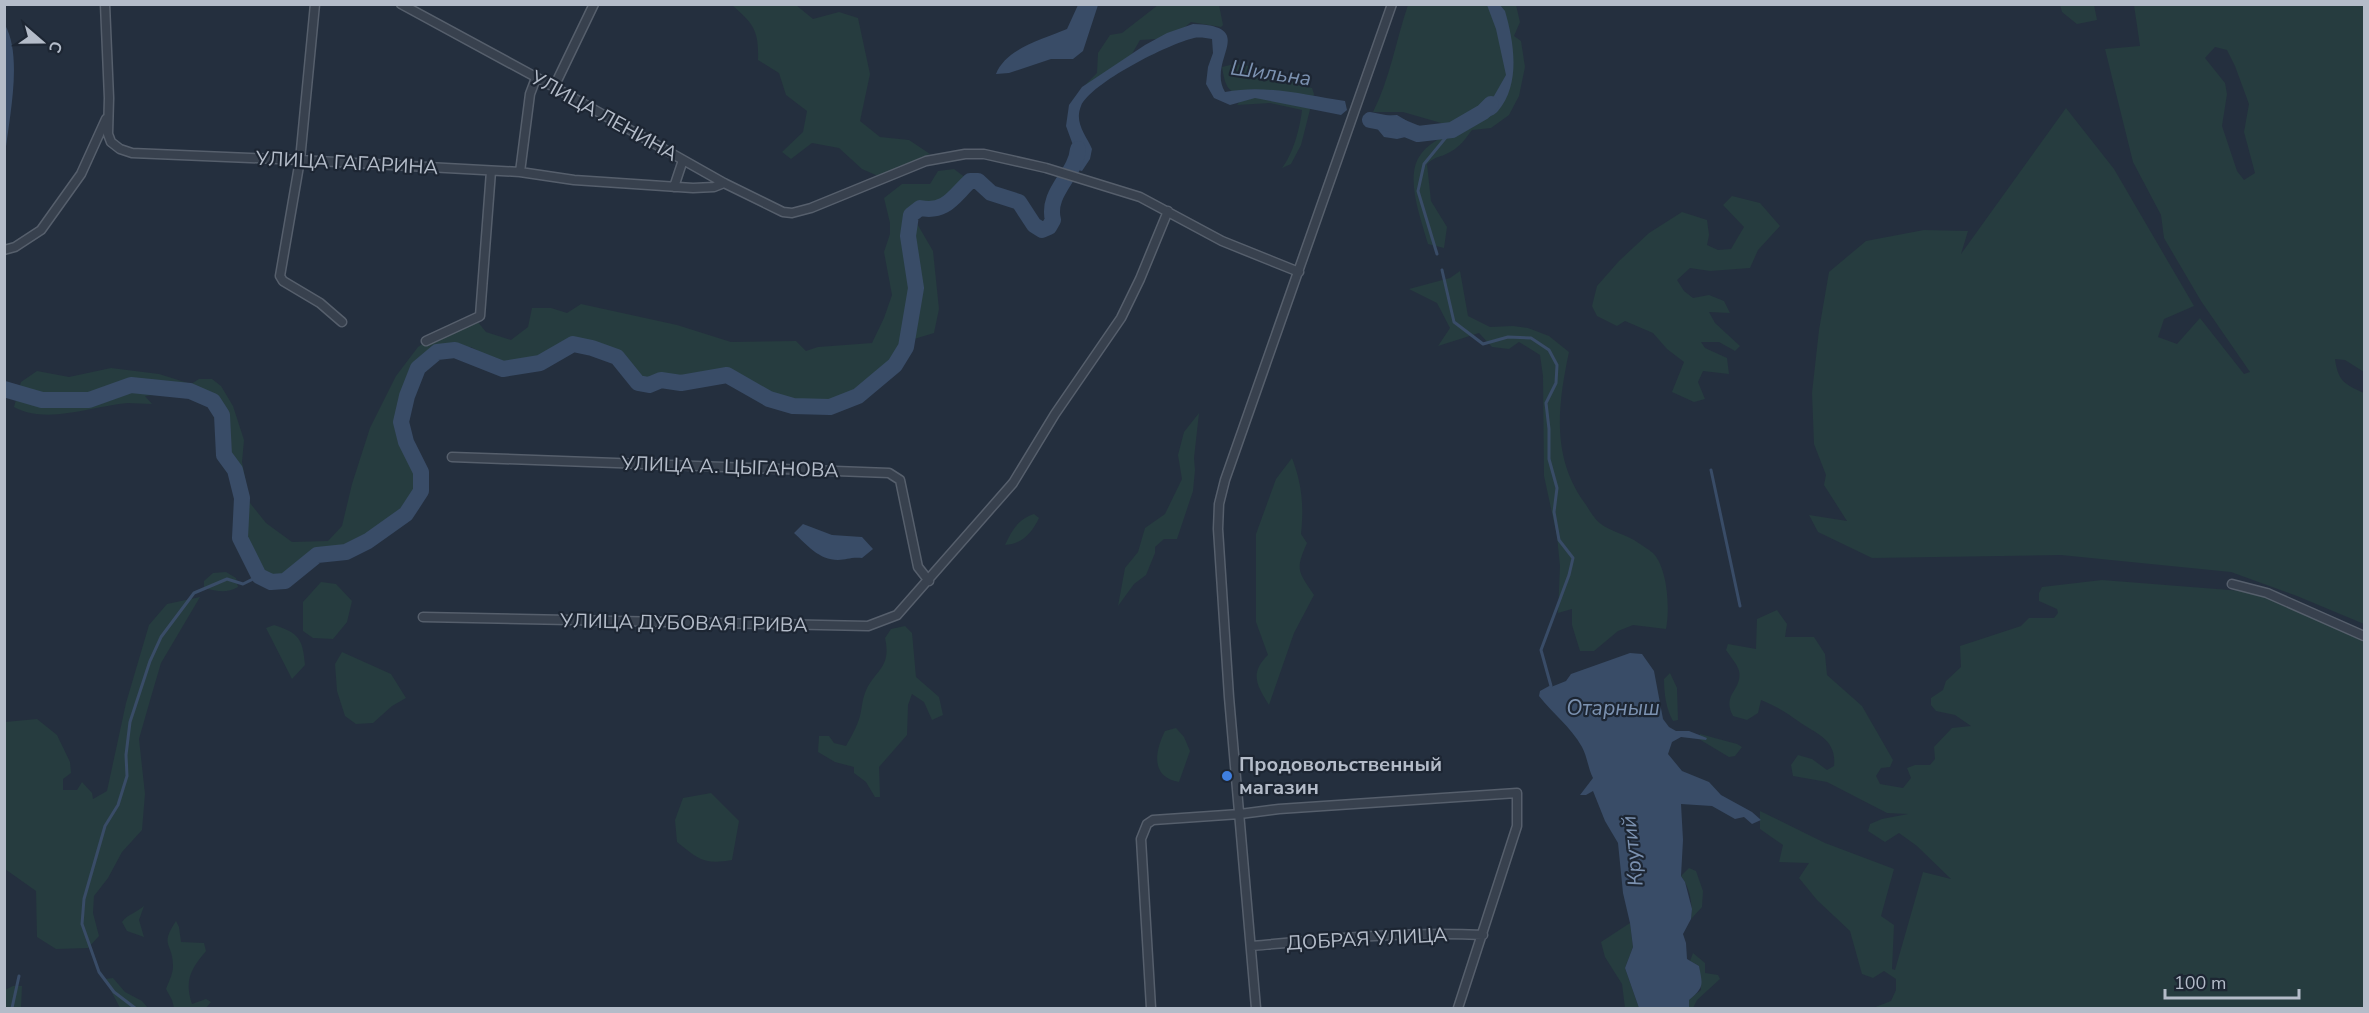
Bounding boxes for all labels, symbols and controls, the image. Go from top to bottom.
north arrow [12,12,72,72]
text: С [43,38,67,56]
water label: Шильна [1229,53,1313,93]
street label: УЛИЦА ЛЕНИНА [525,64,683,168]
street label: УЛИЦА ГАГАРИНА [254,145,439,181]
street label: УЛИЦА А. ЦЫГАНОВА [620,450,840,484]
street label: УЛИЦА ДУБОВАЯ ГРИВА [559,607,808,639]
water label: Отарныш [1566,694,1660,722]
place label: Продовольственный магазин [1239,751,1442,801]
marker: Продовольственный магазин [1220,769,1234,783]
water label: Крутий [1614,814,1650,888]
street label: ДОБРАЯ УЛИЦА [1286,921,1449,957]
scale bar [2165,962,2298,1000]
text: 100 m [2174,971,2226,995]

